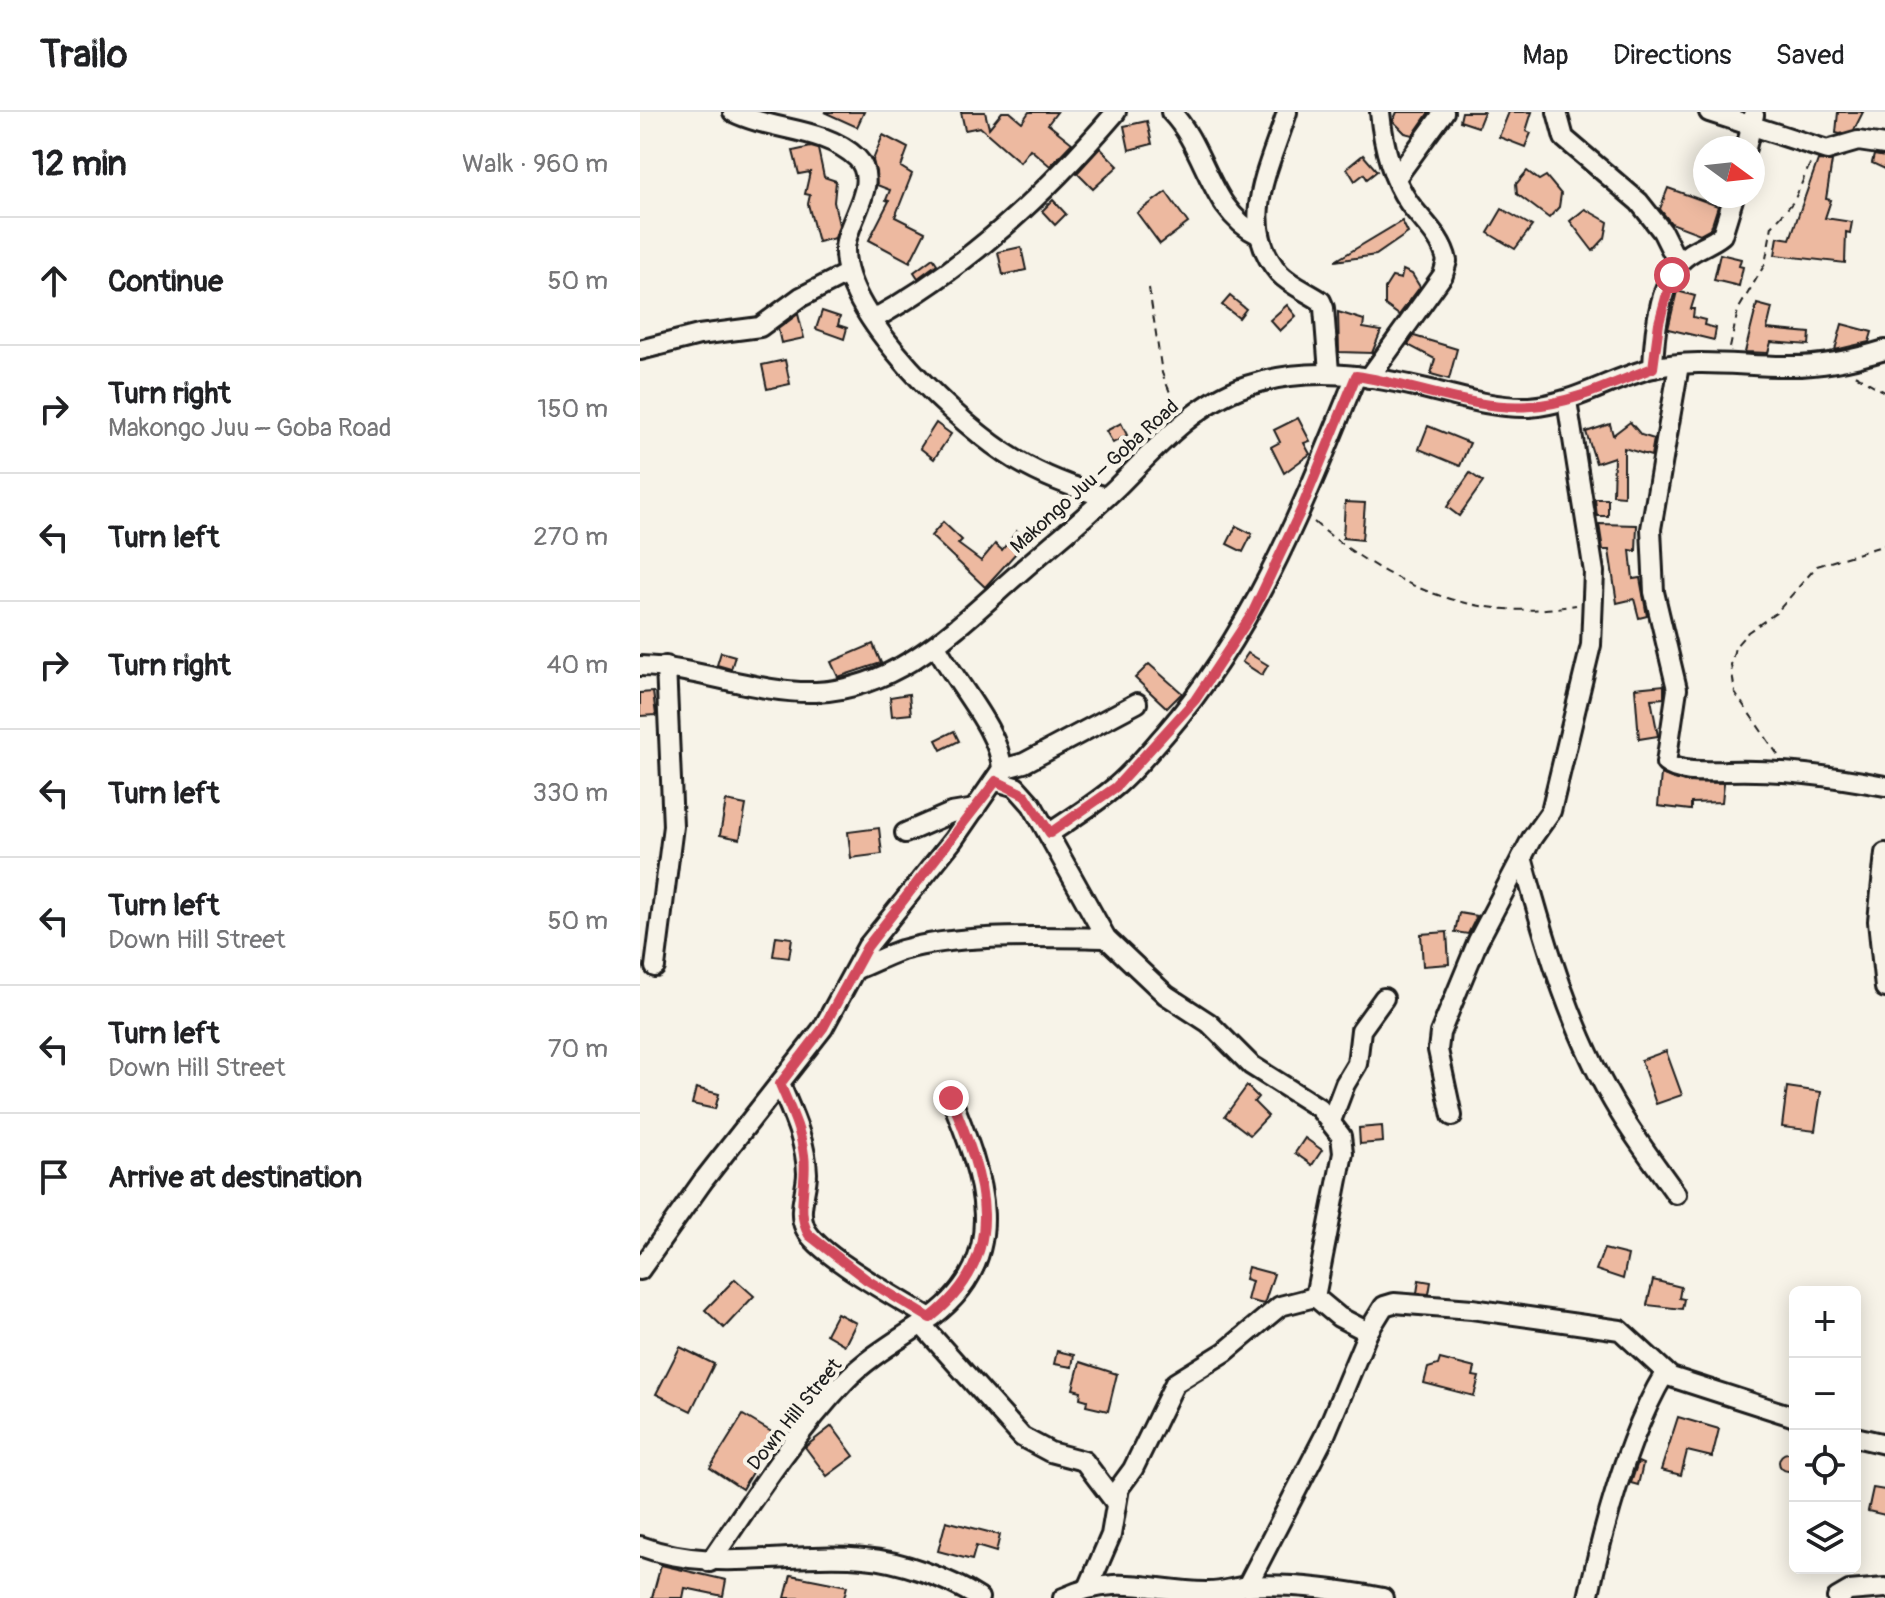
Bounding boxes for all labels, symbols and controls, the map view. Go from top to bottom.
text: Trailo [40,31,127,79]
text: Map [1522,38,1569,73]
text: Directions [1613,38,1732,73]
text: Saved [1776,38,1845,73]
north arrow [1693,136,1765,208]
text: 12 min [32,143,127,186]
text: Walk · 960 m [462,148,608,180]
route start [1654,257,1690,293]
icon: ahead [32,259,76,303]
text: Continue [108,263,223,300]
text: 50 m [547,265,608,297]
text: Turn right [108,375,231,412]
icon: right [32,387,76,431]
text: 150 m [537,393,608,425]
street label: Makongo Juu – Goba Road [1005,394,1184,559]
text: Makongo Juu – Goba Road [108,412,392,444]
icon: left [32,515,76,559]
text: Turn left [108,519,219,556]
text: 270 m [533,521,608,553]
icon: right [32,643,76,687]
text: Turn right [108,647,231,684]
text: 40 m [546,649,608,681]
icon: left [32,771,76,815]
text: Turn left [108,775,219,812]
text: 330 m [532,777,608,809]
text: Turn left [108,887,219,924]
icon: left [32,899,76,943]
text: 50 m [547,905,608,937]
text: Down Hill Street [108,924,286,956]
text: Turn left [108,1015,219,1052]
icon: left [32,1027,76,1071]
text: 70 m [548,1033,608,1065]
text: Down Hill Street [108,1052,286,1084]
route end [933,1080,969,1116]
icon: arrive [32,1155,76,1199]
text: Arrive at destination [108,1159,362,1196]
map controls [1789,1286,1861,1574]
button: + [1789,1286,1861,1358]
street label: Down Hill Street [742,1353,848,1475]
button: − [1789,1358,1861,1430]
button: locate [1789,1430,1861,1502]
button: layers [1789,1502,1861,1574]

